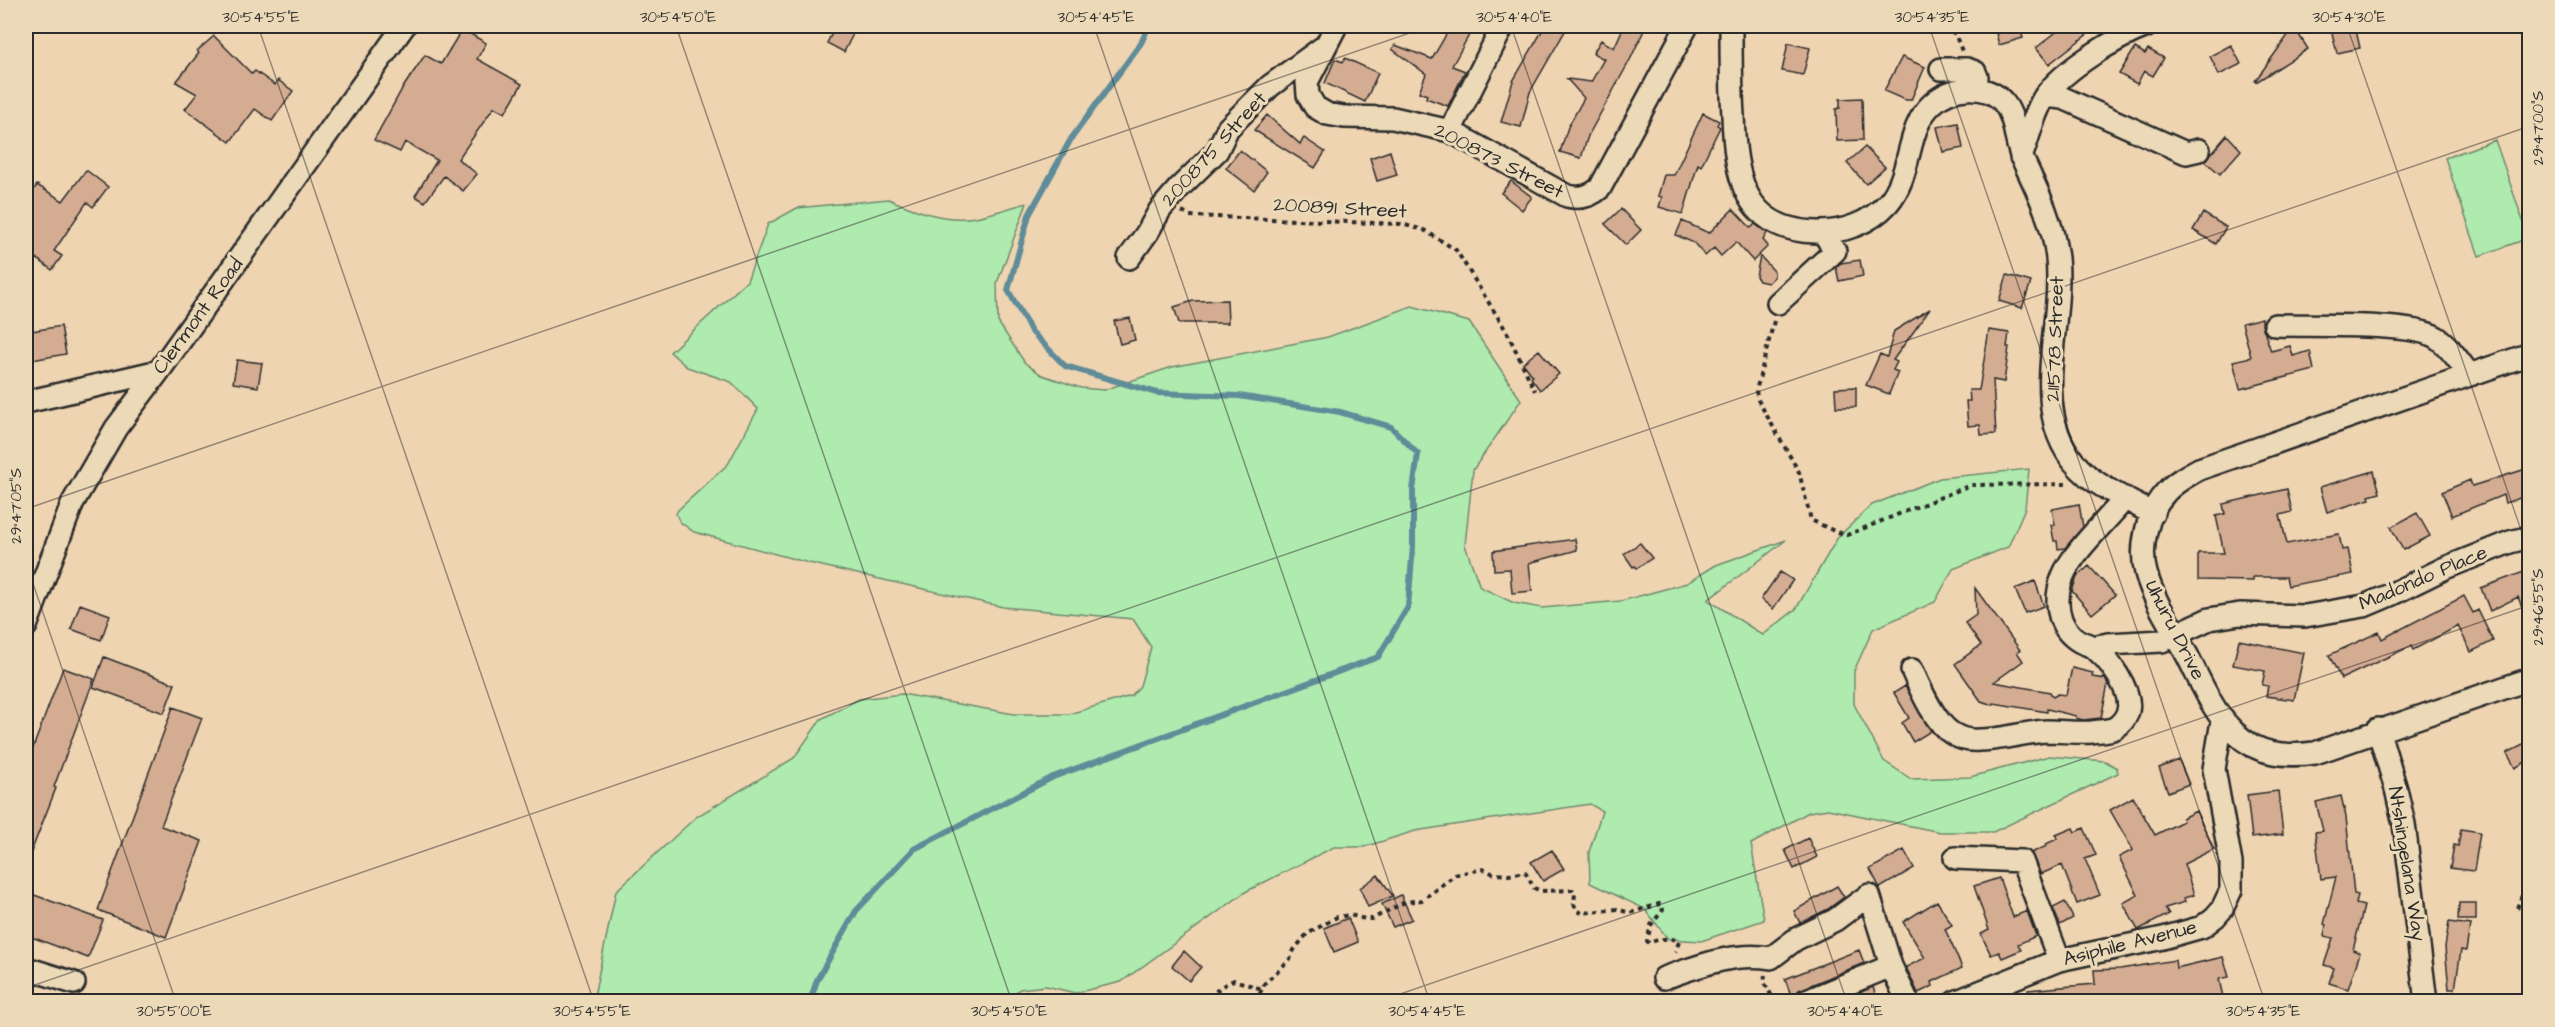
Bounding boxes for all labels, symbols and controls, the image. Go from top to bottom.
text: 30°54'55"E [222,7,300,28]
text: 30°54'50"E [640,7,716,28]
text: 30°54'45"E [1058,7,1135,28]
text: 30°54'40"E [1476,7,1552,28]
text: 30°54'35"E [1895,7,1969,28]
text: 30°54'30"E [2312,7,2386,28]
street label: 200875 Street [1155,85,1273,213]
text: 29°47'00"S [2528,90,2549,165]
street label: 200873 Street [1429,116,1569,206]
street label: 200891 Street [1273,191,1407,225]
street label: Clermont Road [146,252,250,380]
street label: 211578 Street [2039,276,2071,402]
text: 29°47'05"S [6,468,27,544]
street label: Madondo Place [2354,538,2492,618]
text: 29°46'55"S [2528,568,2549,645]
street label: Uhuru Drive [2138,575,2212,685]
street label: Ntshingelana Way [2380,785,2433,943]
street label: Asiphile Avenue [2060,913,2200,973]
text: 30°55'00"E [136,1001,212,1022]
text: 30°54'55"E [553,1001,631,1022]
text: 30°54'50"E [971,1001,1047,1022]
text: 30°54'45"E [1389,1001,1466,1022]
text: 30°54'40"E [1807,1001,1883,1022]
text: 30°54'35"E [2226,1001,2300,1022]

